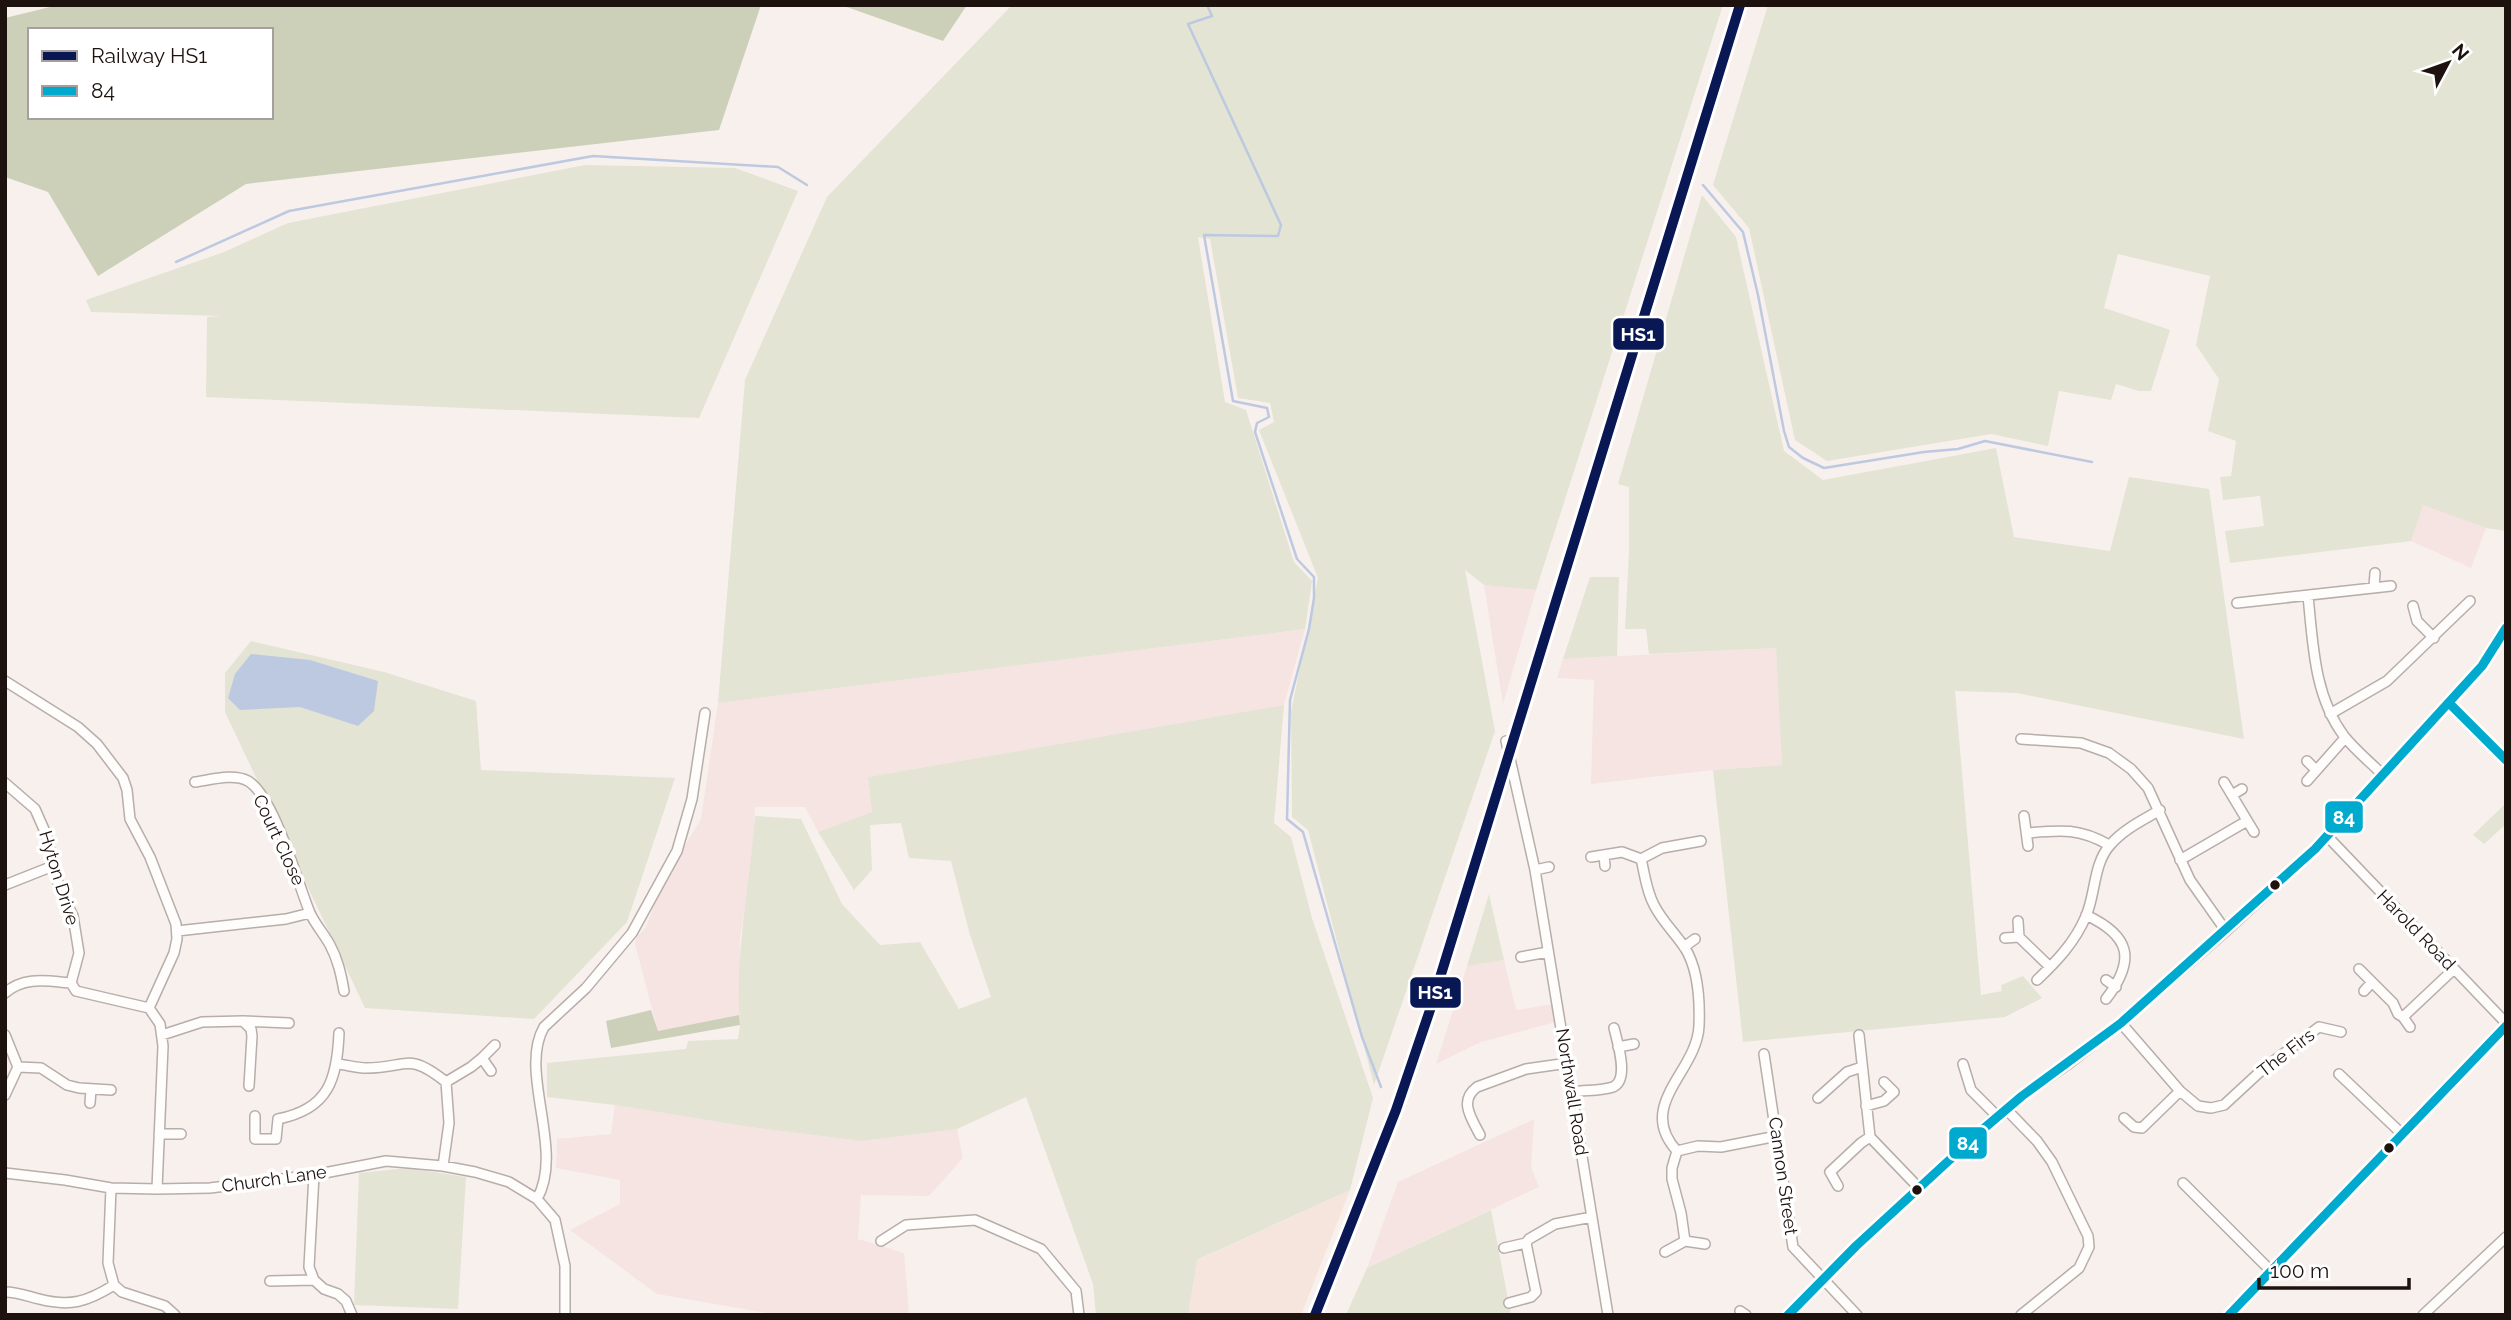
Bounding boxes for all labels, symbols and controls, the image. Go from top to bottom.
legend [28,28,273,119]
north arrow [2413,28,2483,98]
text: N [2448,39,2474,65]
text: Railway HS1 [91,43,207,68]
text: 84 [91,78,115,103]
line badge: HS1 [1612,317,1665,351]
text: HS1 [1620,323,1656,345]
street label: Court Close [249,791,310,889]
line badge: 84 [2324,800,2364,834]
text: 84 [2333,806,2355,828]
street label: Hyton Drive [35,828,84,928]
unlabelled marker [2268,878,2282,892]
street label: Harold Road [2373,885,2460,974]
line badge: HS1 [1409,976,1462,1009]
text: HS1 [1417,981,1453,1003]
street label: The Firs [2253,1024,2318,1081]
street label: Northwall Road [1552,1027,1593,1157]
street label: Cannon Street [1765,1116,1802,1236]
line badge: 84 [1948,1126,1988,1160]
text: 84 [1957,1132,1979,1154]
unlabelled marker [2382,1141,2396,1155]
street label: Church Lane [220,1161,328,1196]
unlabelled marker [1910,1183,1924,1197]
scale bar [2259,1246,2410,1290]
text: 100 m [2270,1258,2329,1283]

